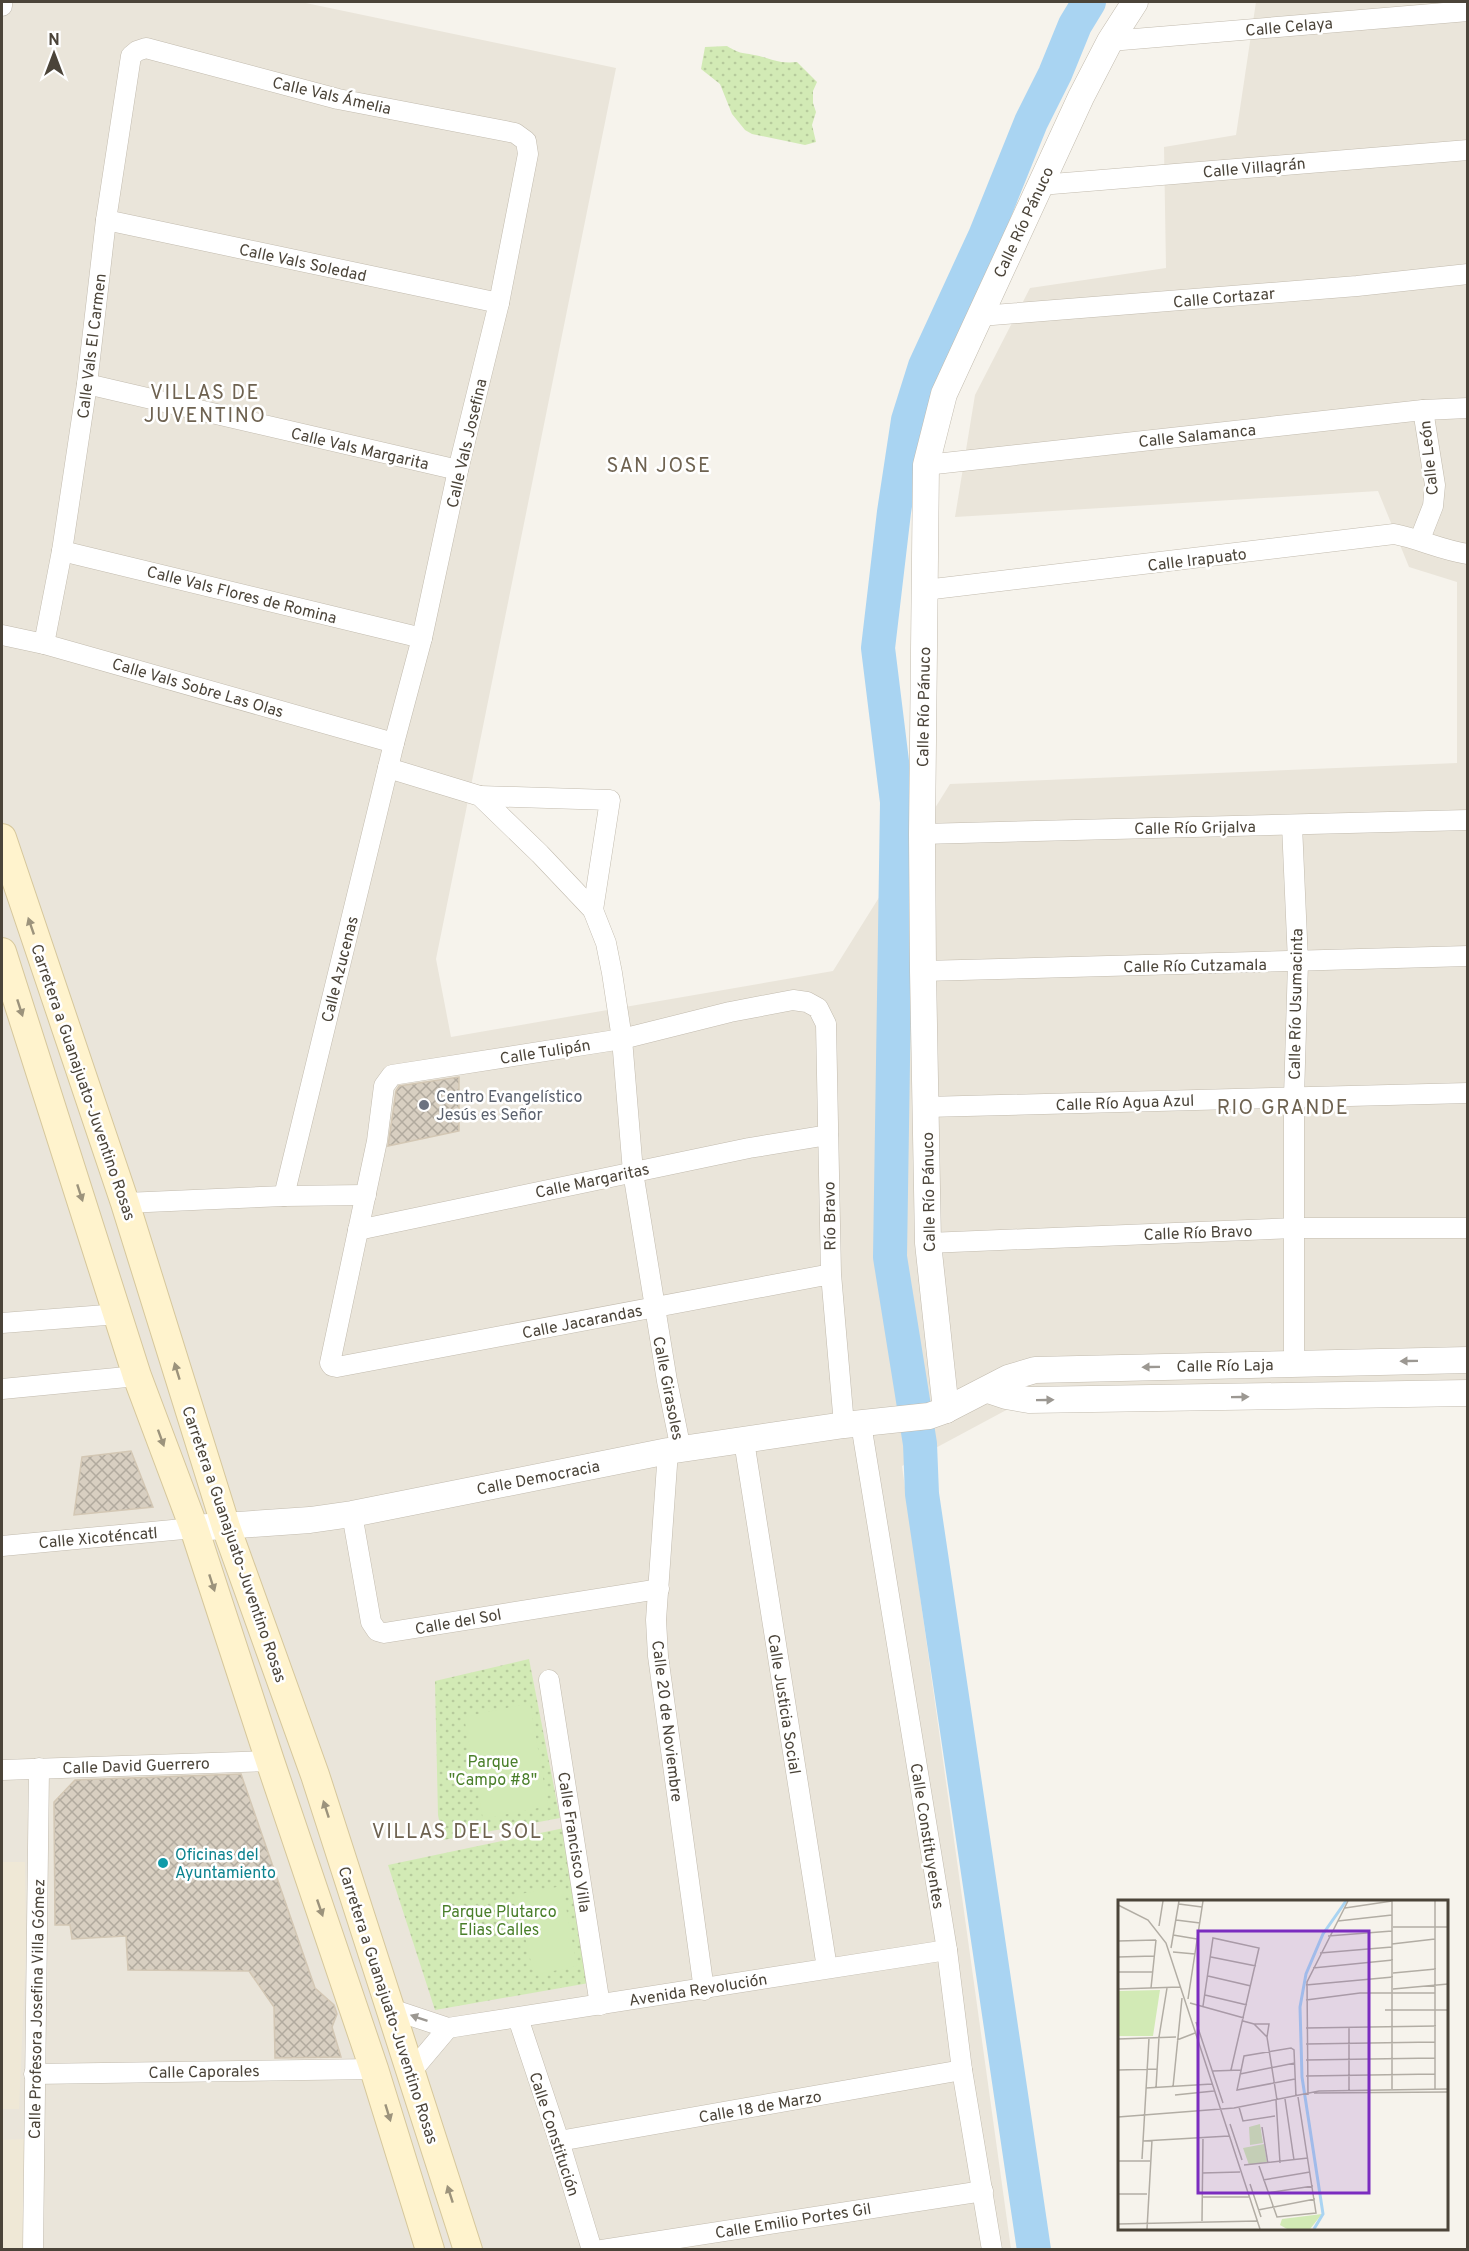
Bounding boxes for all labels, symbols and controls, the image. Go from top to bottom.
street label: Calle Celaya [1245,14,1334,42]
north arrow [24,24,84,84]
text: N [48,31,60,51]
street label: Calle Vals Ámelia [270,72,393,120]
street label: Calle Villagrán [1202,155,1306,183]
street label: Calle Río Pánuco [990,164,1059,282]
street label: Calle Vals Soledad [237,241,368,287]
street label: Calle Vals El Carmen [74,272,112,420]
street label: Calle Cortazar [1172,285,1276,313]
street label: Calle Vals Josefina [443,377,493,510]
district label: VILLAS DE JUVENTINO [144,381,266,430]
street label: Calle León [1416,419,1444,496]
street label: Calle Salamanca [1137,421,1257,453]
street label: Calle Vals Margarita [289,424,431,476]
district label: SAN JOSE [607,454,711,480]
street label: Calle Irapuato [1147,545,1248,577]
street label: Calle Vals Flores de Romina [144,563,339,629]
street label: Calle Río Pánuco [914,647,936,767]
street label: Calle Vals Sobre Las Olas [109,655,286,723]
street label: Calle Río Grijalva [1134,818,1256,840]
street label: Calle Azucenas [318,914,364,1025]
one-way arrow [26,917,35,935]
street label: Calle Río Usumacinta [1286,928,1308,1080]
street label: Carretera a Guanajuato-Juventino Rosas [25,942,139,1224]
street label: Calle Río Cutzamala [1123,956,1267,978]
one-way arrow [15,999,25,1017]
street label: Calle Tulipán [499,1036,592,1070]
place label: Centro Evangelístico Jesús es Señor [436,1088,582,1126]
street label: Calle Río Agua Azul [1055,1092,1195,1116]
district label: RIO GRANDE [1217,1096,1349,1122]
marker: Centro Evangelístico Jesús es Señor [417,1098,431,1112]
street label: Calle Río Pánuco [919,1132,941,1252]
street label: Calle Margaritas [534,1160,651,1204]
street label: Río Bravo [820,1181,842,1251]
one-way arrow [76,1184,85,1202]
street label: Calle Río Bravo [1143,1222,1253,1246]
street label: Calle Jacarandas [521,1302,644,1344]
street label: Calle Girasoles [647,1335,687,1442]
street label: Calle Río Laja [1176,1356,1274,1378]
one-way arrow [1400,1357,1419,1366]
one-way arrow [172,1362,181,1380]
one-way arrow [1142,1362,1161,1372]
one-way arrow [1230,1392,1249,1401]
one-way arrow [1035,1395,1054,1404]
street label: Carretera a Guanajuato-Juventino Rosas [176,1404,290,1686]
one-way arrow [156,1430,166,1448]
street label: Calle Democracia [475,1457,602,1501]
street label: Calle Xicoténcatl [38,1524,159,1554]
one-way arrow [208,1574,218,1592]
street label: Calle del Sol [414,1606,503,1640]
street label: Calle Justicia Social [762,1633,804,1776]
street label: Calle 20 de Noviembre [646,1639,686,1803]
park label: Parque "Campo #8" [449,1753,537,1791]
street label: Calle David Guerrero [62,1754,210,1780]
street label: Calle Constituyentes [905,1762,947,1911]
street label: Calle Francisco Villa [552,1771,594,1914]
one-way arrow [320,1800,330,1818]
district label: VILLAS DEL SOL [372,1820,542,1846]
place label: Oficinas del Ayuntamiento [175,1846,276,1884]
marker: Oficinas del Ayuntamiento [156,1856,170,1870]
street label: Carretera a Guanajuato-Juventino Rosas [333,1864,442,2147]
street label: Calle Profesora Josefina Villa Gómez [26,1879,50,2139]
one-way arrow [315,1899,325,1917]
inset map [1118,1900,1448,2230]
park label: Parque Plutarco Elias Calles [441,1903,557,1941]
street label: Avenida Revolución [628,1970,769,2012]
one-way arrow [410,2013,428,2023]
street label: Calle Caporales [148,2062,260,2084]
street label: Calle Constitución [524,2070,583,2199]
street label: Calle 18 de Marzo [697,2087,823,2129]
one-way arrow [384,2104,393,2122]
one-way arrow [445,2185,454,2203]
street label: Calle Emilio Portes Gil [714,2200,873,2244]

